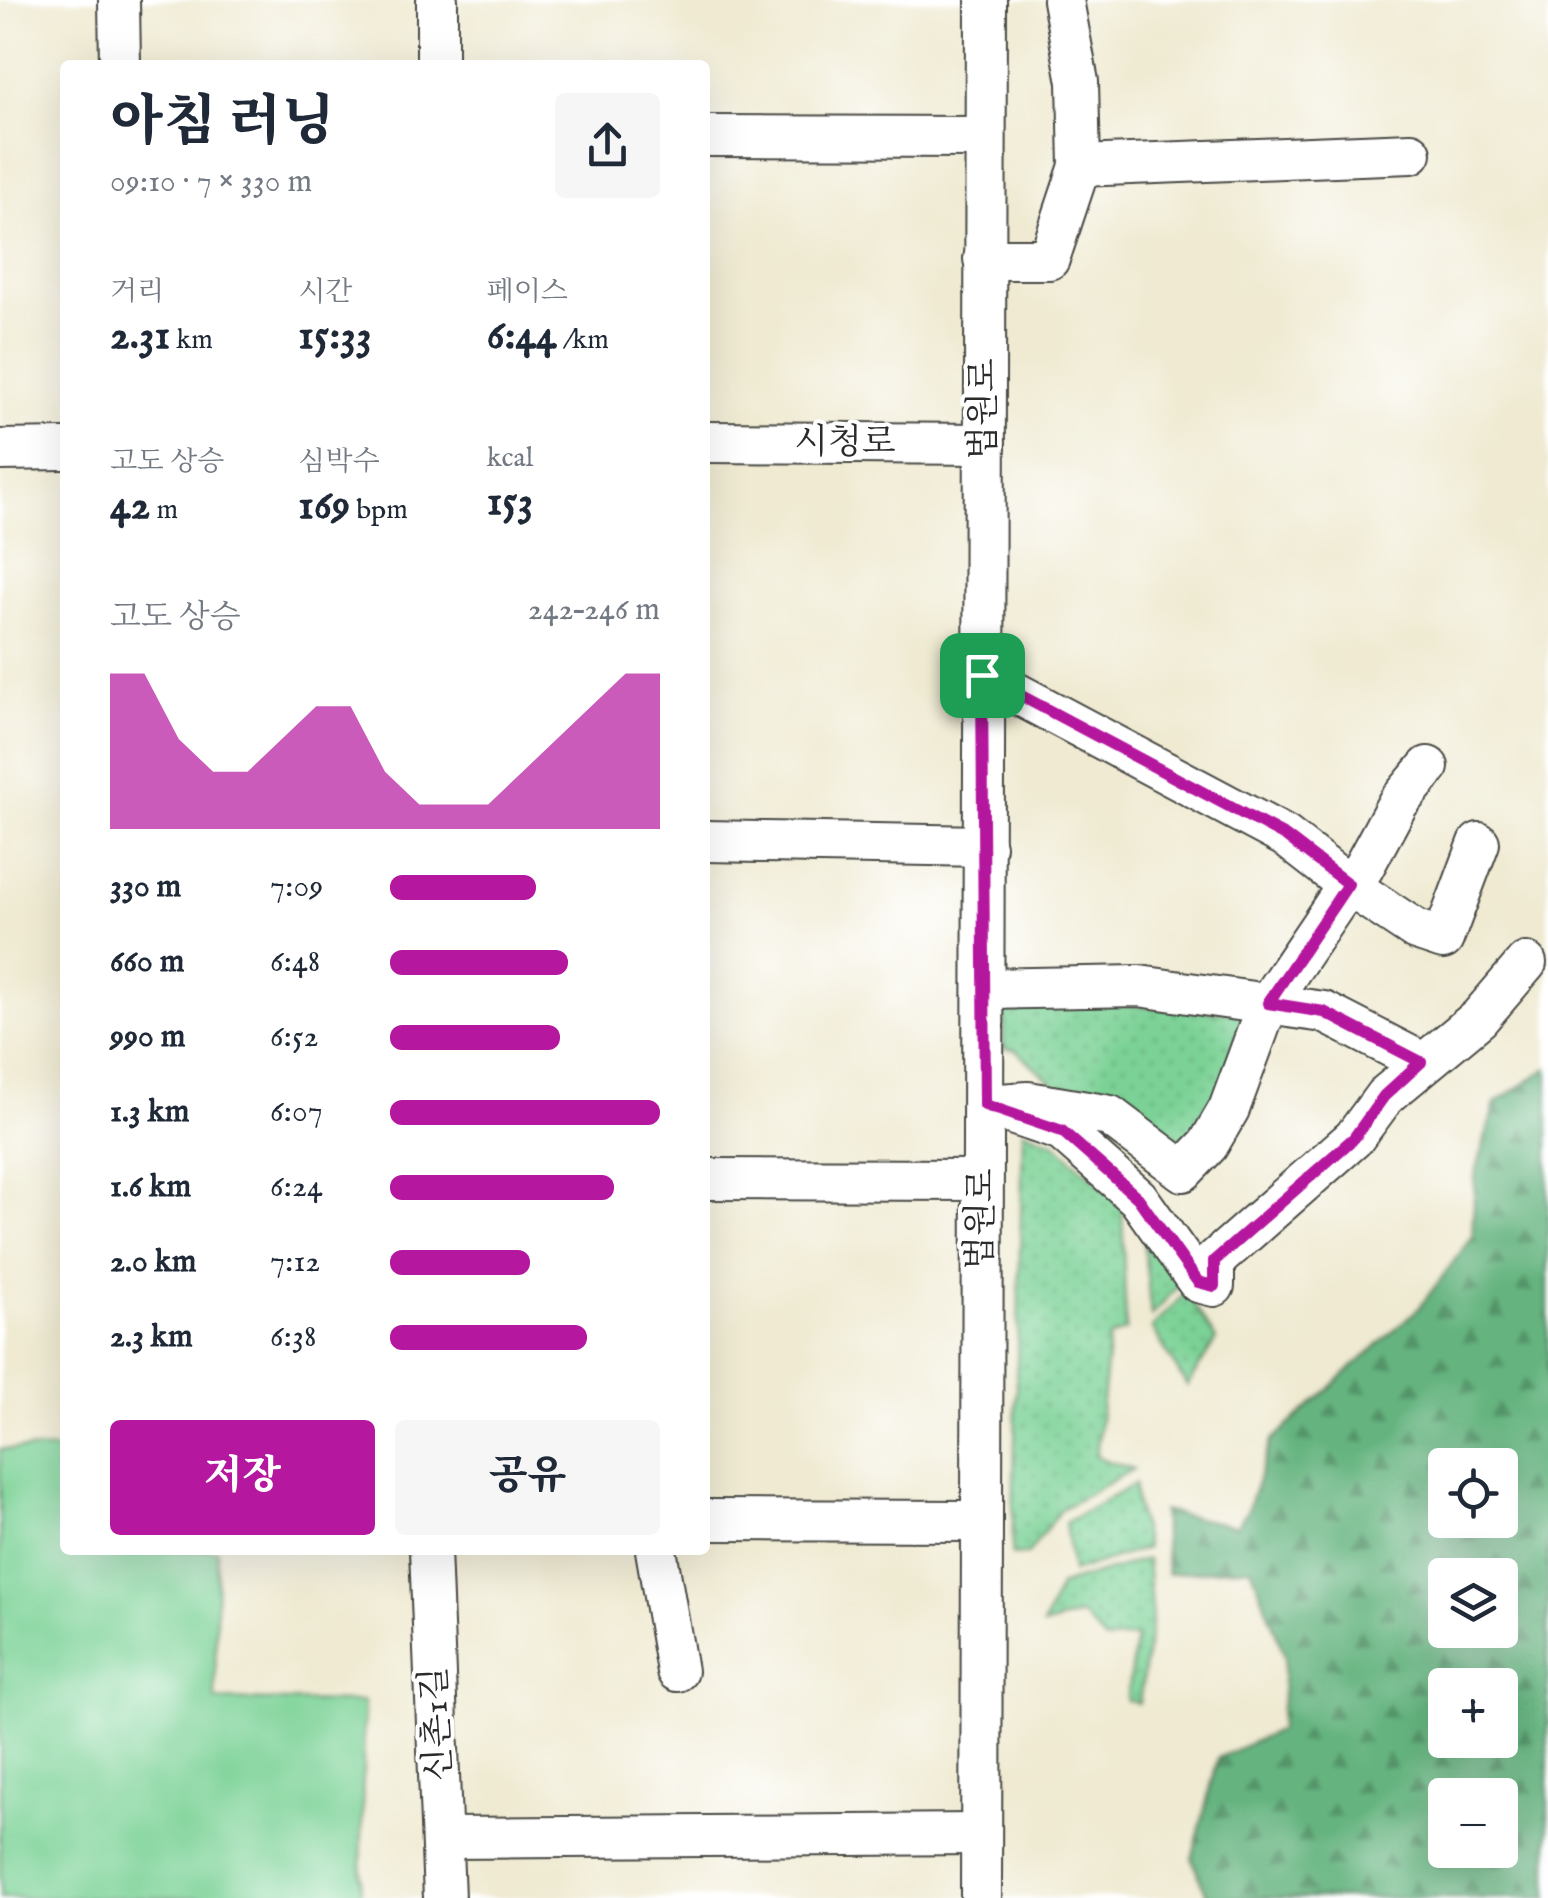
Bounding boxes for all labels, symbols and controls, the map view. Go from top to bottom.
text: 아침 러닝 [110,89,335,159]
button: share [555,93,660,198]
text: 09:10 · 7 × 330 m [110,162,312,203]
text: 거리 [110,275,164,310]
text: 시간 [298,275,352,310]
text: 페이스 [487,275,568,310]
text: 2.31 [110,310,170,363]
text: 15:33 [298,310,372,363]
text: 6:44 [487,310,557,363]
text: km [170,323,213,358]
text: /km [557,323,609,358]
street label: 법원로 [962,358,1007,460]
street label: 시청로 [794,421,896,466]
text: kcal [487,441,533,476]
text: 고도 상승 [110,445,224,480]
text: 심박수 [298,445,379,480]
text: 153 [487,476,533,529]
text: 42 [110,480,150,533]
text: 169 [298,480,350,533]
text: m [150,493,178,528]
text: bpm [350,493,408,528]
text: 242–246 m [528,590,660,631]
text: 고도 상승 [110,598,241,639]
pin [940,633,1025,718]
icon: arrive [955,648,1010,703]
text: 330 m [110,867,181,908]
text: 7:09 [270,867,323,908]
text: 660 m [110,942,184,983]
text: 6:48 [270,942,320,983]
text: 990 m [110,1017,185,1058]
text: 6:52 [270,1017,318,1058]
text: 1.3 km [110,1092,190,1133]
text: 6:07 [270,1092,323,1133]
text: 1.6 km [110,1167,191,1208]
text: 6:24 [270,1167,323,1208]
street label: 법원로 [959,1168,1005,1270]
text: 2.0 km [110,1242,196,1283]
text: 7:12 [270,1242,320,1283]
text: 2.3 km [110,1317,193,1358]
text: 6:38 [270,1317,316,1358]
button: 저장 [110,1420,375,1535]
button: 공유 [395,1420,660,1535]
map controls [1428,1448,1518,1868]
button: locate [1428,1448,1518,1538]
button: layers [1428,1558,1518,1648]
street label: 신촌1길 [413,1666,463,1782]
button: + [1428,1668,1518,1758]
button: − [1428,1778,1518,1868]

